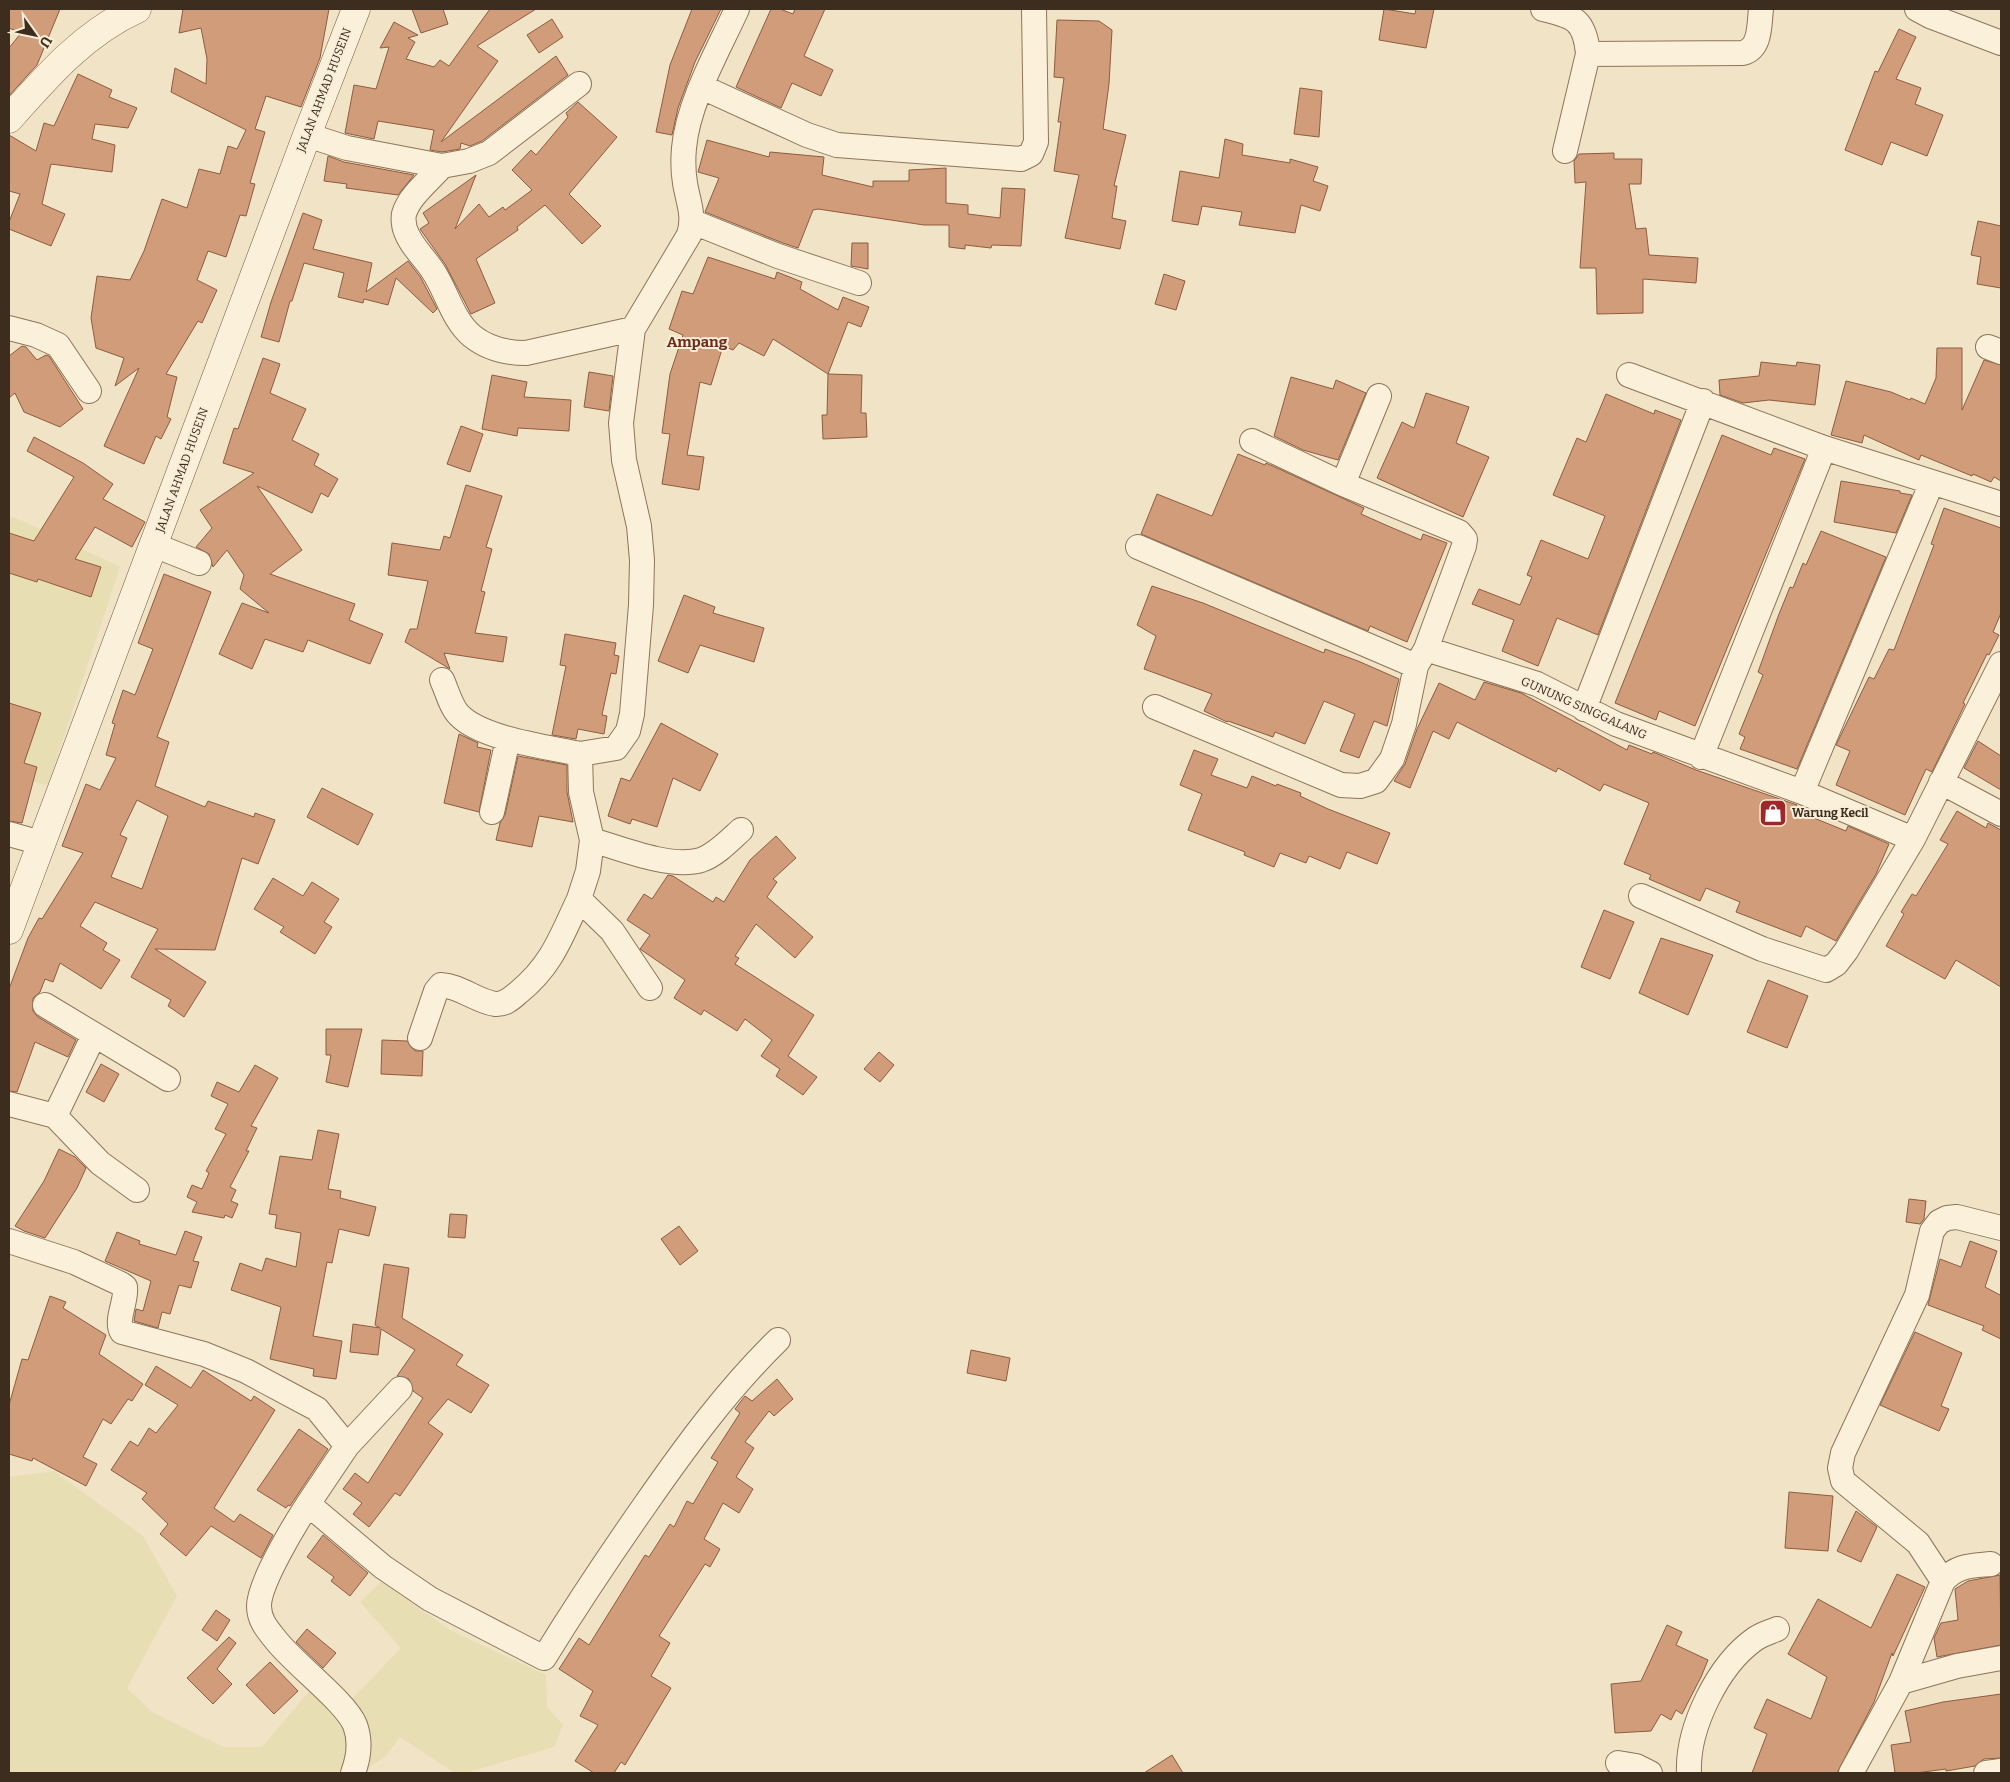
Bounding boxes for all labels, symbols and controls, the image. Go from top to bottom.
north arrow [10,10,60,60]
street label: JALAN AHMAD HUSEIN [293,26,354,155]
text: U [35,33,55,51]
district label: Ampang [667,333,728,351]
street label: JALAN AHMAD HUSEIN [153,405,211,535]
street label: GUNUNG SINGGALANG [1519,674,1649,742]
shop icon: Warung Kecil [1758,798,1788,828]
place label: Warung Kecil [1792,806,1869,820]

